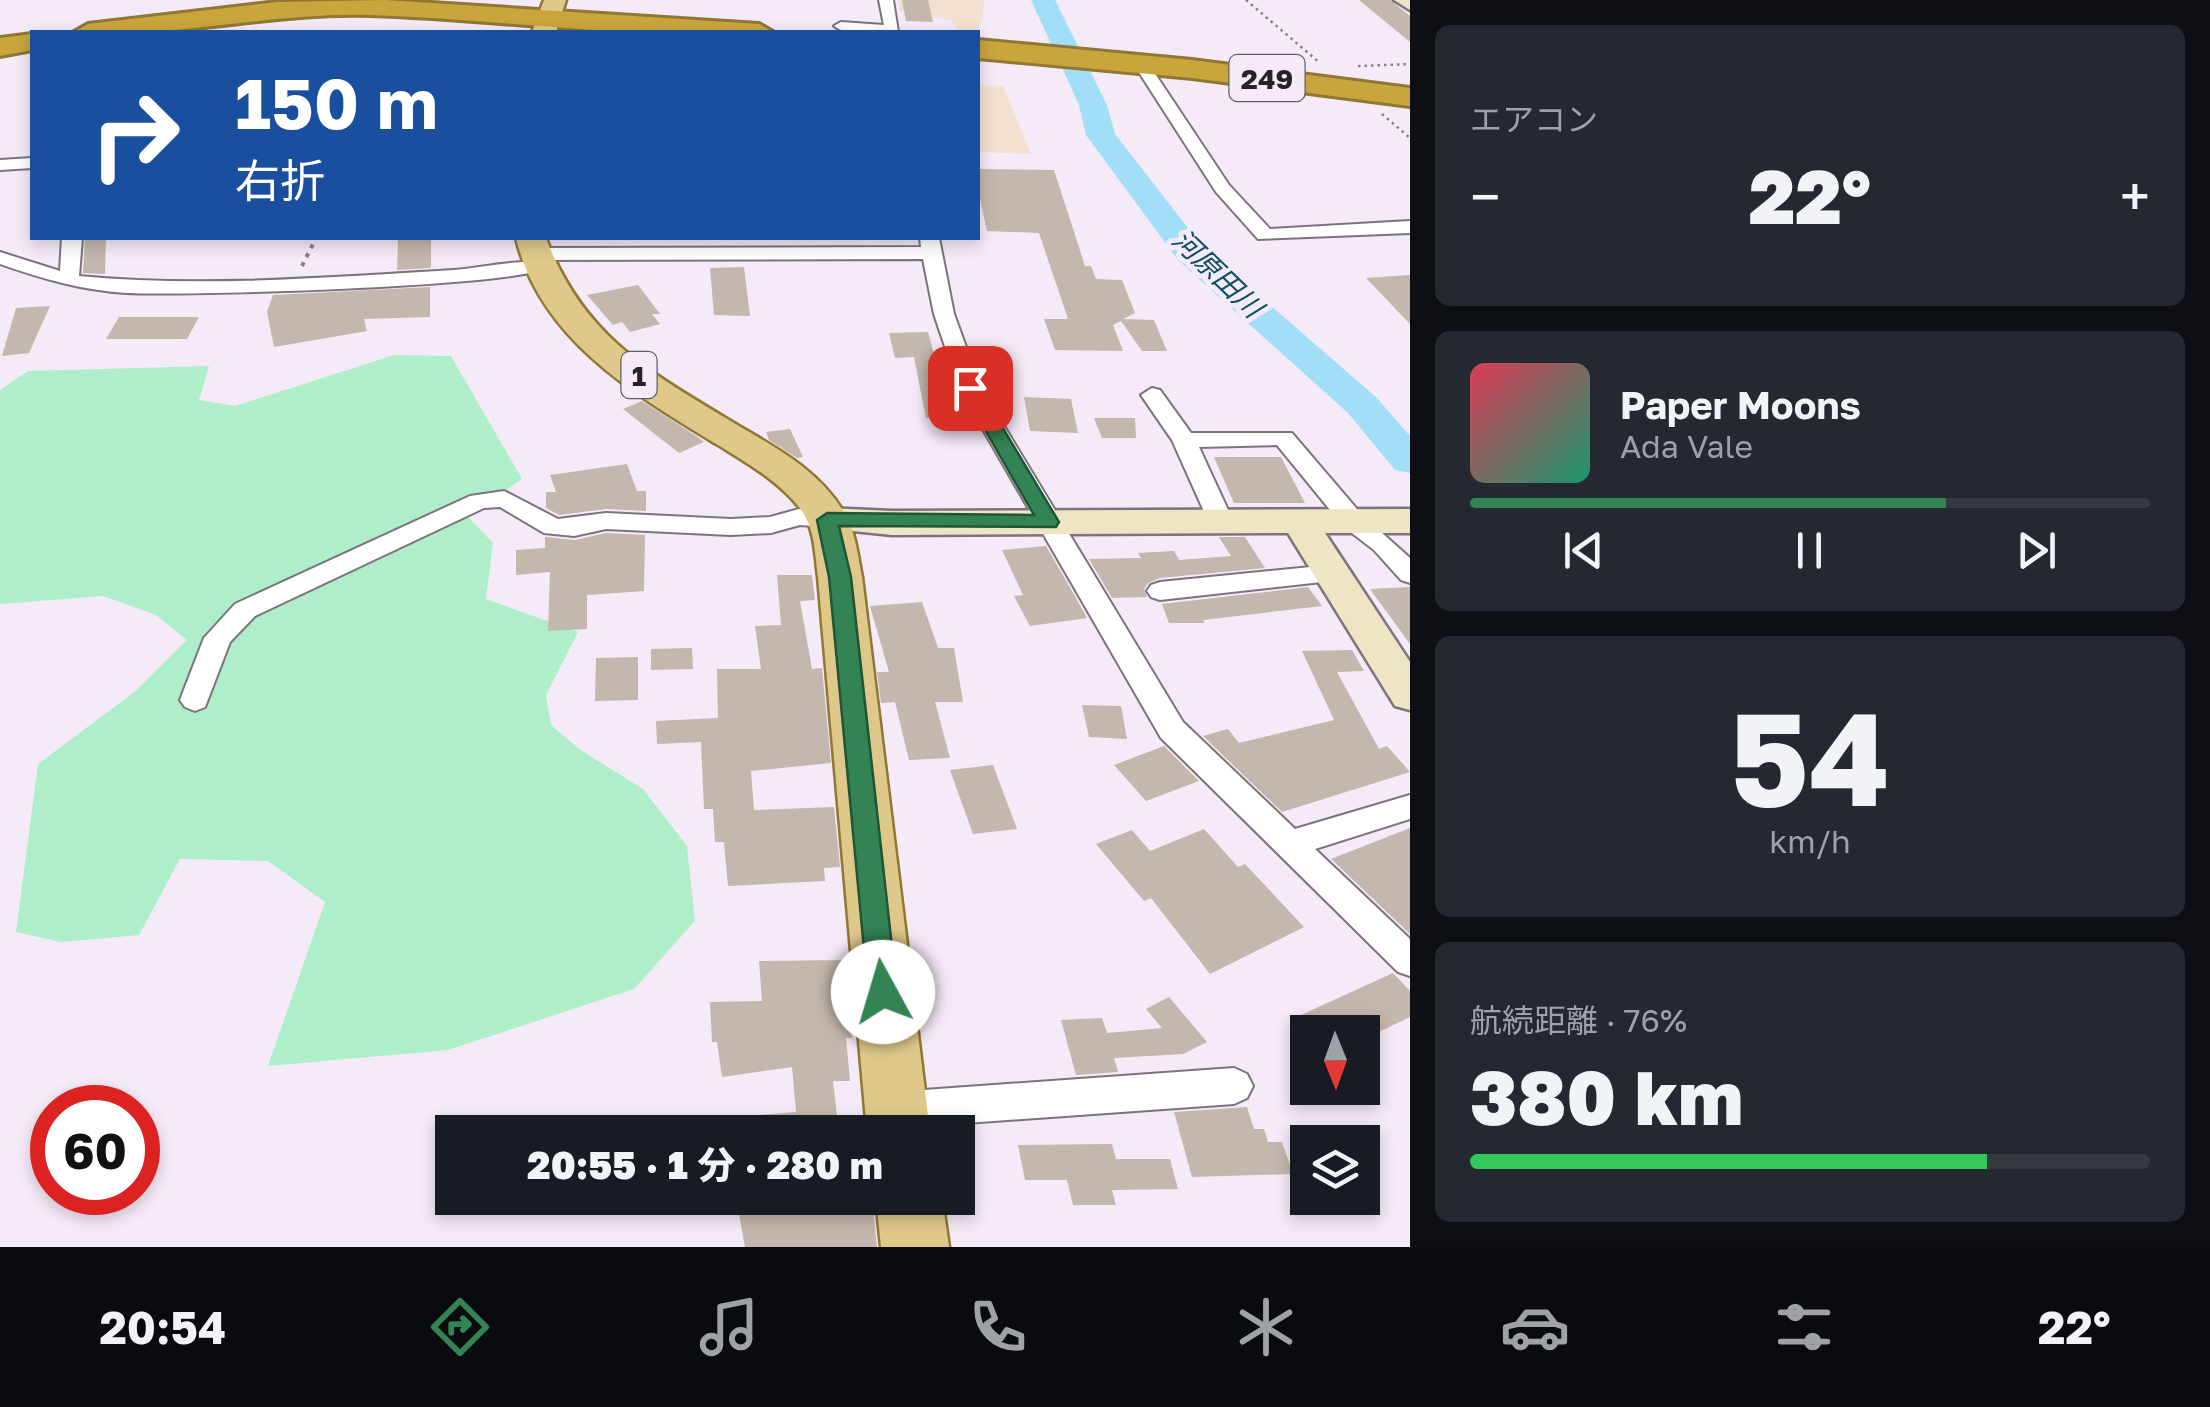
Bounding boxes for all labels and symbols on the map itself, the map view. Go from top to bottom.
road number: 249 [1230,55,1304,101]
water label: 河原田川 [1166,222,1272,326]
pin [928,346,1013,431]
road number: 1 [622,352,656,398]
position arrow [831,940,935,1044]
north arrow [1290,1015,1380,1105]
speed limit sign: 60 [30,1085,160,1215]

